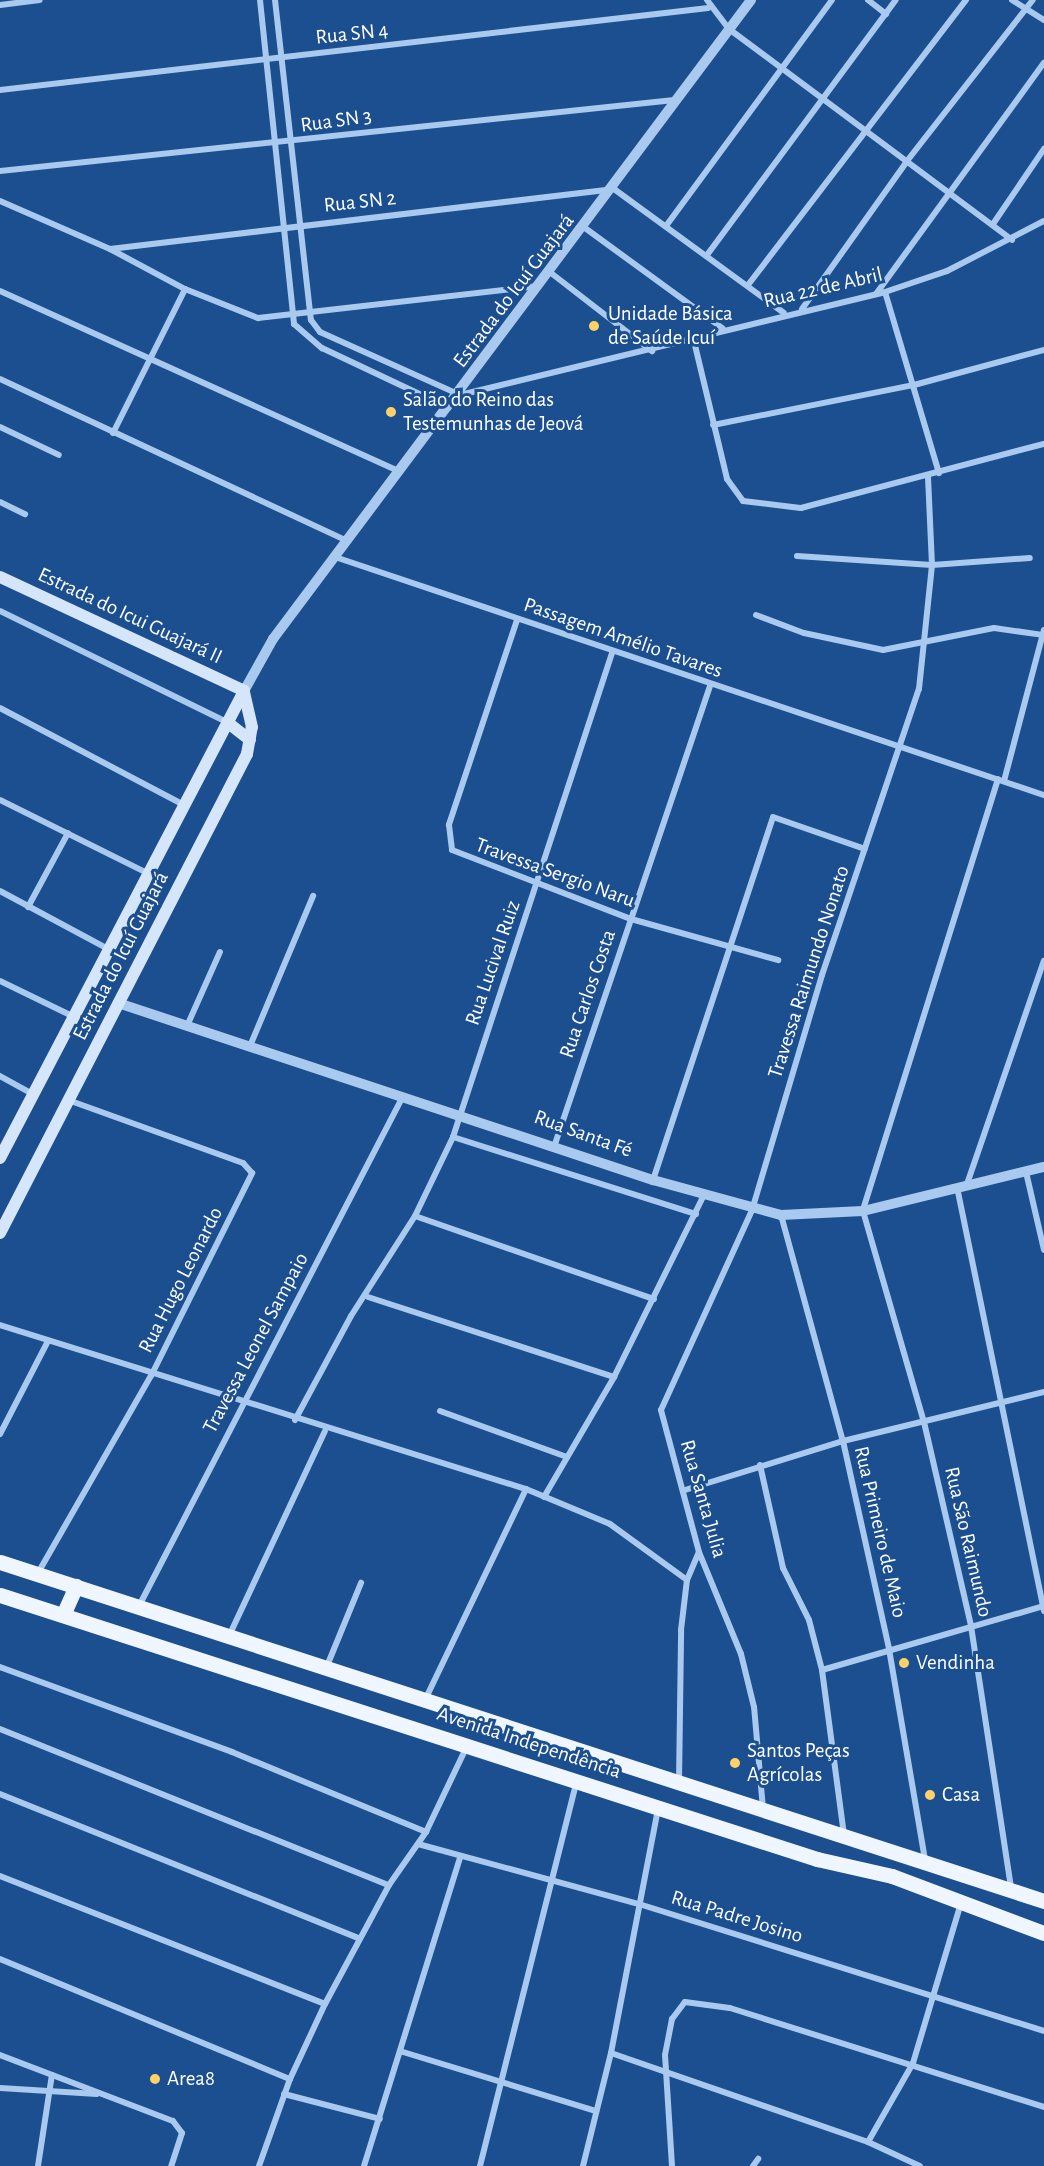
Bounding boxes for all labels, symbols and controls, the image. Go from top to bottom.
street label: Rua SN 4 [314,18,390,50]
street label: Rua SN 3 [299,104,373,138]
street label: Rua SN 2 [323,186,397,218]
street label: Estrada do Icuí Guajará [448,209,580,373]
street label: Rua 22 de Abril [761,262,885,314]
place label: Unidade Básica de Saúde Icuí [608,301,733,351]
marker: Unidade Básica de Saúde Icuí [585,317,603,335]
place label: Salão do Reino das Testemunhas de Jeová [403,387,583,437]
marker: Salão do Reino das Testemunhas de Jeová [384,405,398,419]
street label: Estrada do Icui Guajará II [34,562,226,670]
street label: Passagem Amélio Tavares [520,592,726,684]
street label: Travessa Sergio Naru [472,832,638,914]
street label: Travessa Raimundo Nonato [763,863,855,1081]
street label: Estrada do Icuí Guajará [68,867,174,1045]
street label: Rua Lucival Ruiz [460,897,526,1029]
street label: Rua Carlos Costa [554,927,622,1061]
street label: Rua Santa Fé [530,1105,636,1163]
street label: Rua Hugo Leonardo [133,1203,229,1357]
street label: Travessa Leonel Sampaio [198,1248,314,1438]
street label: Rua Santa Julia [674,1437,732,1561]
street label: Rua Primeiro de Maio [848,1444,912,1620]
street label: Rua São Raimundo [938,1464,998,1620]
place label: Vendinha [916,1650,995,1676]
marker: Vendinha [897,1656,911,1670]
street label: Avenida Independência [434,1701,624,1785]
place label: Santos Peças Agrícolas [747,1738,850,1788]
marker: Santos Peças Agrícolas [728,1756,742,1770]
place label: Casa [942,1782,980,1808]
marker: Casa [923,1788,937,1802]
street label: Rua Padre Josino [668,1885,806,1949]
place label: Area8 [167,2066,215,2092]
marker: Area8 [148,2072,162,2086]

